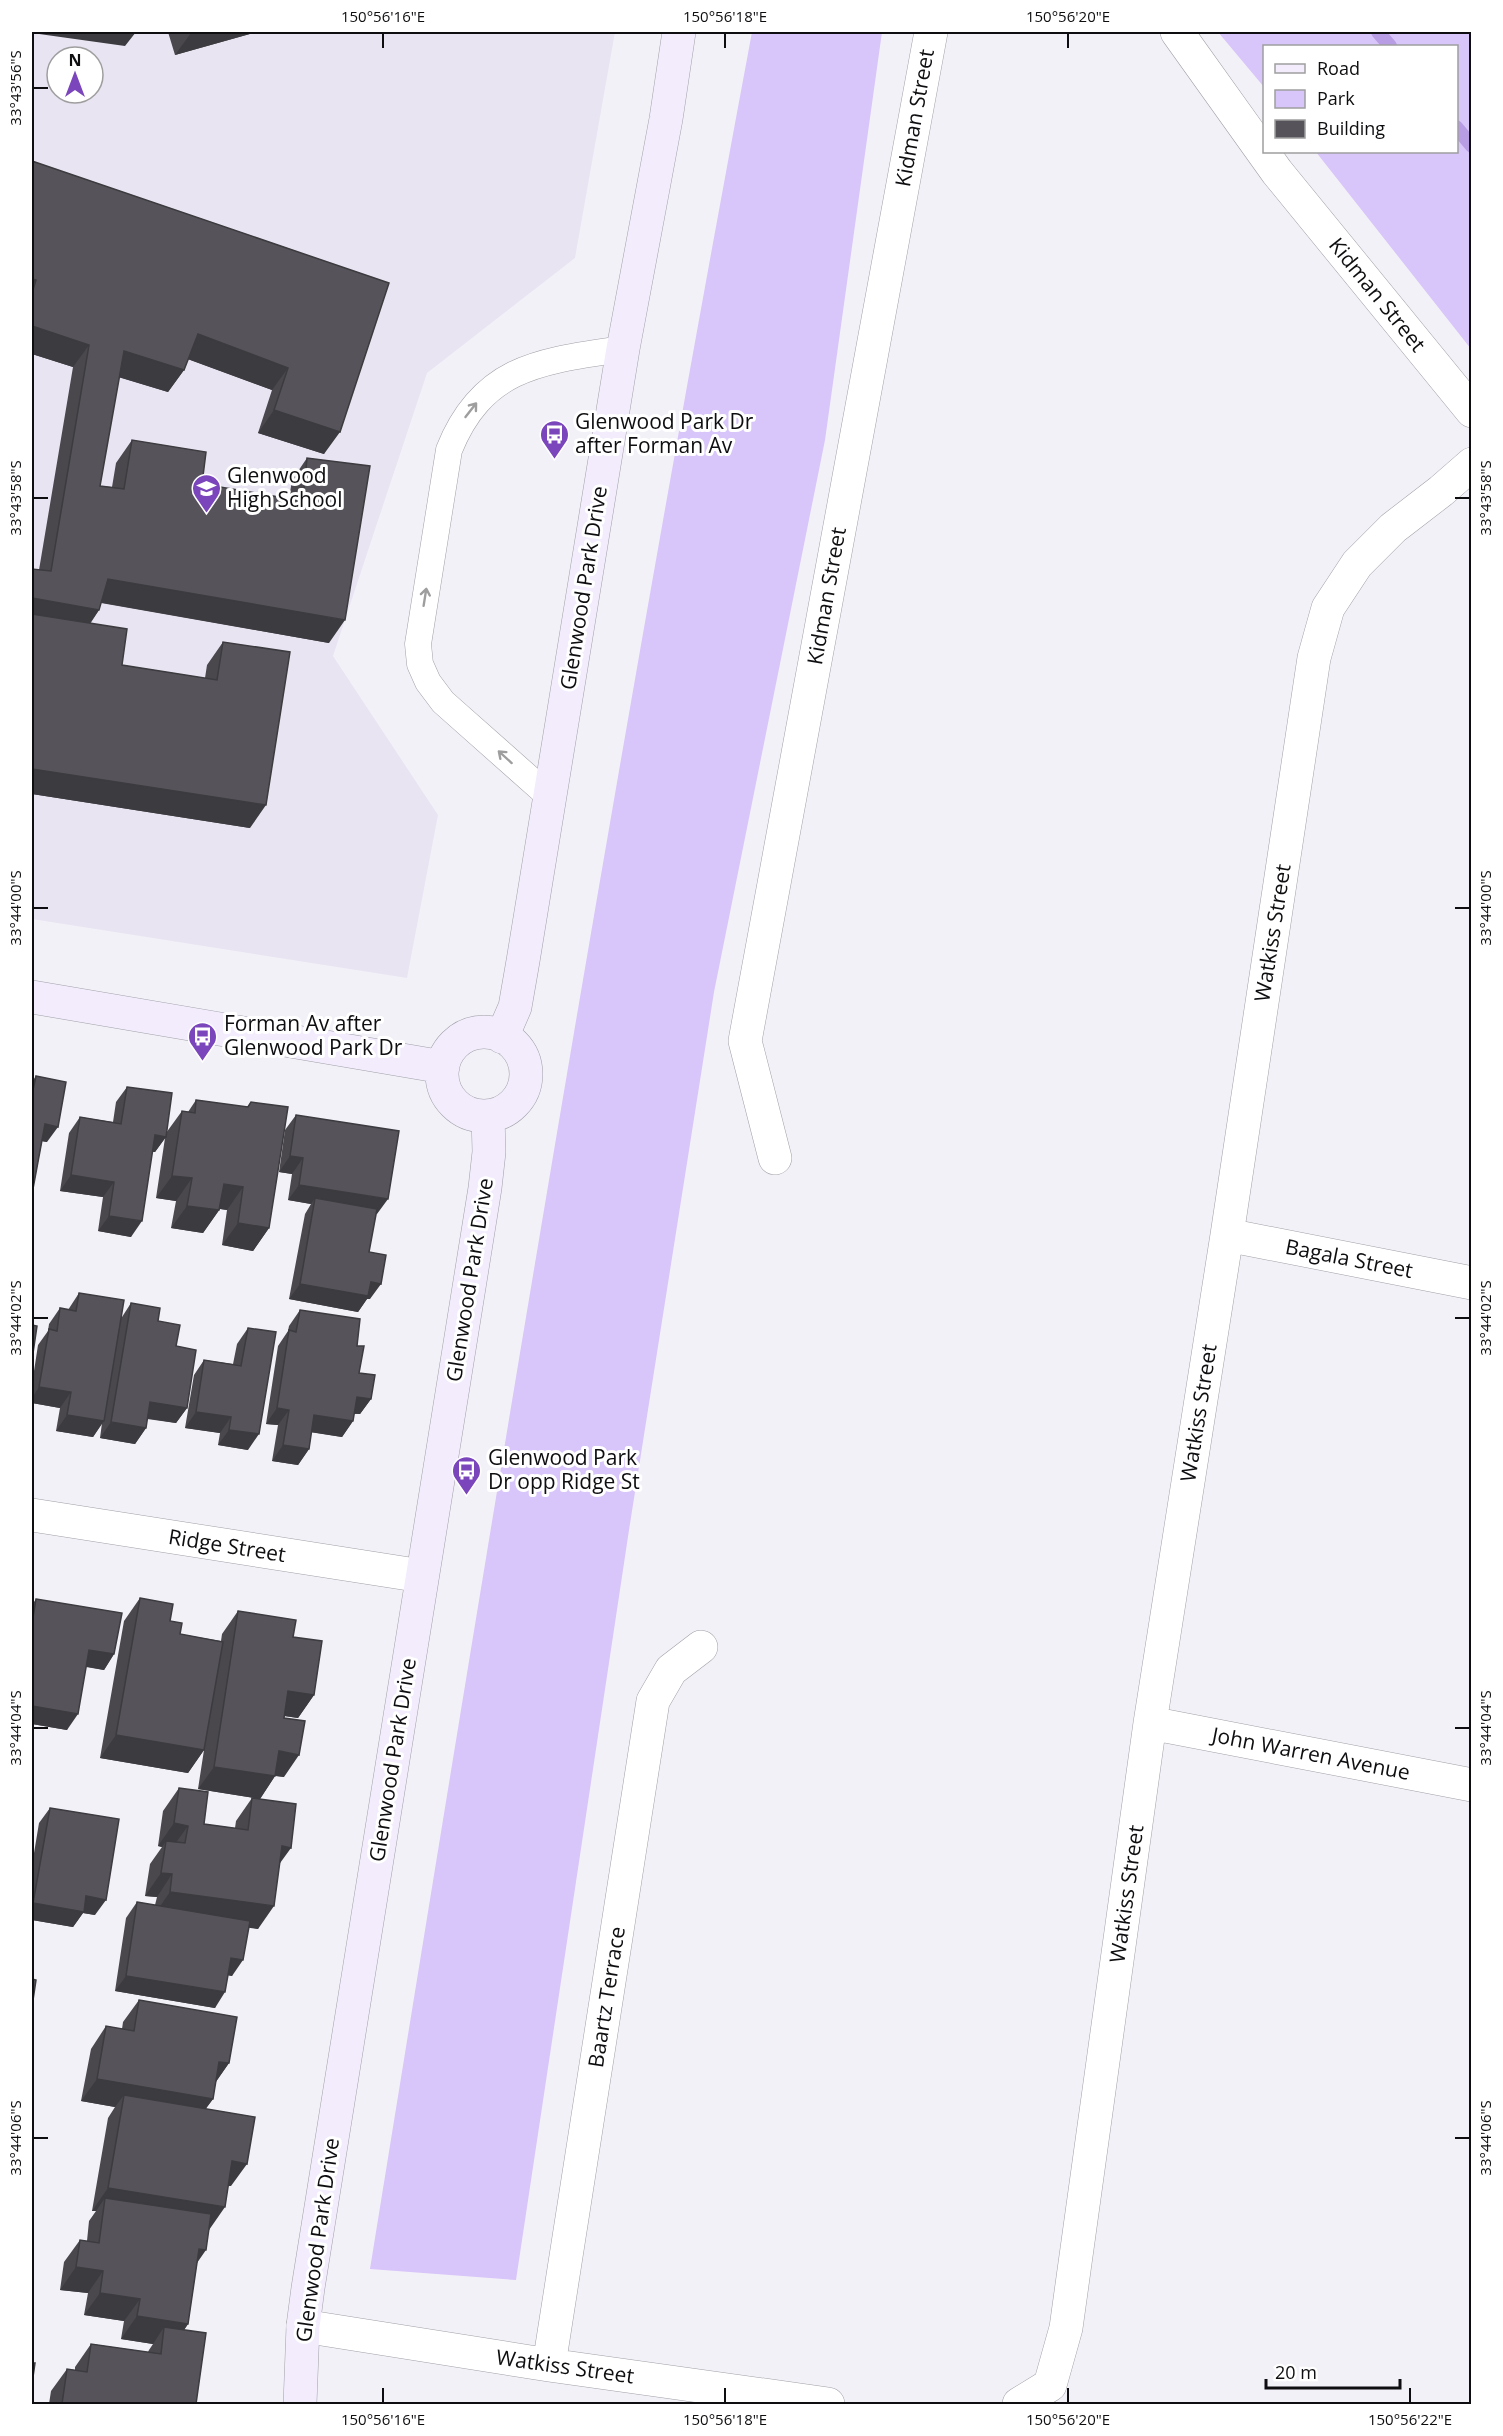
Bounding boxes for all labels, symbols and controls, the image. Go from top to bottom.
text: 150°56'16"E [341,6,425,26]
text: 150°56'18"E [683,6,767,26]
text: 150°56'20"E [1026,6,1110,26]
north arrow [45,45,105,105]
legend [1263,45,1458,153]
street label: Kidman Street [888,47,940,189]
text: N [68,49,82,71]
text: 33°43'56"S [5,50,25,126]
text: Road [1317,56,1360,80]
text: Park [1317,86,1355,110]
text: Building [1317,116,1385,140]
street label: Kidman Street [1323,232,1432,357]
one-way arrow [464,403,477,419]
place label: Glenwood Park Dr after Forman Av [575,407,754,459]
bus stop icon: Glenwood Park Dr after Forman Av [538,418,570,460]
text: 33°43'58"S [5,460,25,536]
text: 33°43'58"S [1475,460,1495,536]
place label: Glenwood High School [227,461,343,513]
school or university icon: Glenwood High School [190,472,222,514]
street label: Glenwood Park Drive [553,484,613,692]
street label: Kidman Street [800,525,852,667]
one-way arrow [420,588,431,608]
one-way arrow [498,750,513,764]
street label: Watkiss Street [1247,862,1297,1004]
text: 33°44'00"S [5,870,25,946]
text: 33°44'00"S [1475,870,1495,946]
place label: Forman Av after Glenwood Park Dr [224,1009,403,1061]
bus stop icon: Forman Av after Glenwood Park Dr [187,1020,219,1062]
street label: Glenwood Park Drive [439,1176,499,1384]
street label: Bagala Street [1283,1232,1415,1284]
text: 33°44'02"S [5,1280,25,1356]
text: 33°44'02"S [1475,1280,1495,1356]
street label: Watkiss Street [1173,1342,1223,1484]
place label: Glenwood Park Dr opp Ridge St [488,1443,640,1495]
bus stop icon: Glenwood Park Dr opp Ridge St [451,1454,483,1496]
street label: Ridge Street [166,1522,288,1568]
street label: Glenwood Park Drive [362,1656,422,1864]
text: 33°44'04"S [5,1690,25,1766]
text: 33°44'04"S [1475,1690,1495,1766]
street label: John Warren Avenue [1208,1720,1412,1786]
street label: Watkiss Street [1102,1823,1150,1965]
street label: Baartz Terrace [581,1924,631,2069]
text: 33°44'06"S [5,2100,25,2176]
text: 33°44'06"S [1475,2100,1495,2176]
street label: Glenwood Park Drive [289,2136,345,2344]
street label: Watkiss Street [494,2342,636,2390]
scale bar [1266,2352,1400,2390]
text: 20 m [1275,2360,1317,2384]
text: 150°56'16"E [341,2409,425,2429]
text: 150°56'18"E [683,2409,767,2429]
text: 150°56'20"E [1026,2409,1110,2429]
text: 150°56'22"E [1368,2409,1452,2429]

